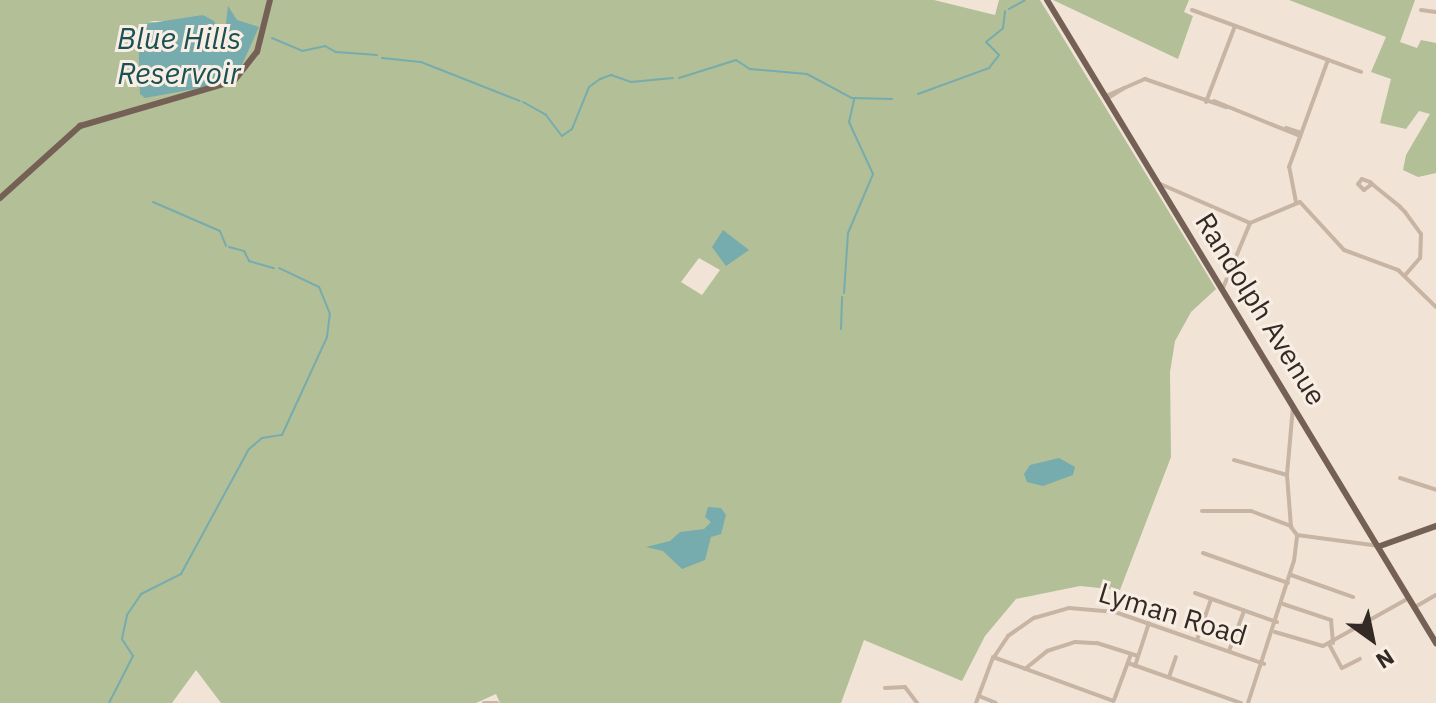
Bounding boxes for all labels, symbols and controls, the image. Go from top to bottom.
water label: Blue Hills Reservoir [117,20,241,90]
street label: Randolph Avenue [1188,207,1334,411]
street label: Lyman Road [1095,576,1251,652]
north arrow [1332,599,1412,679]
text: N [1371,643,1400,676]

